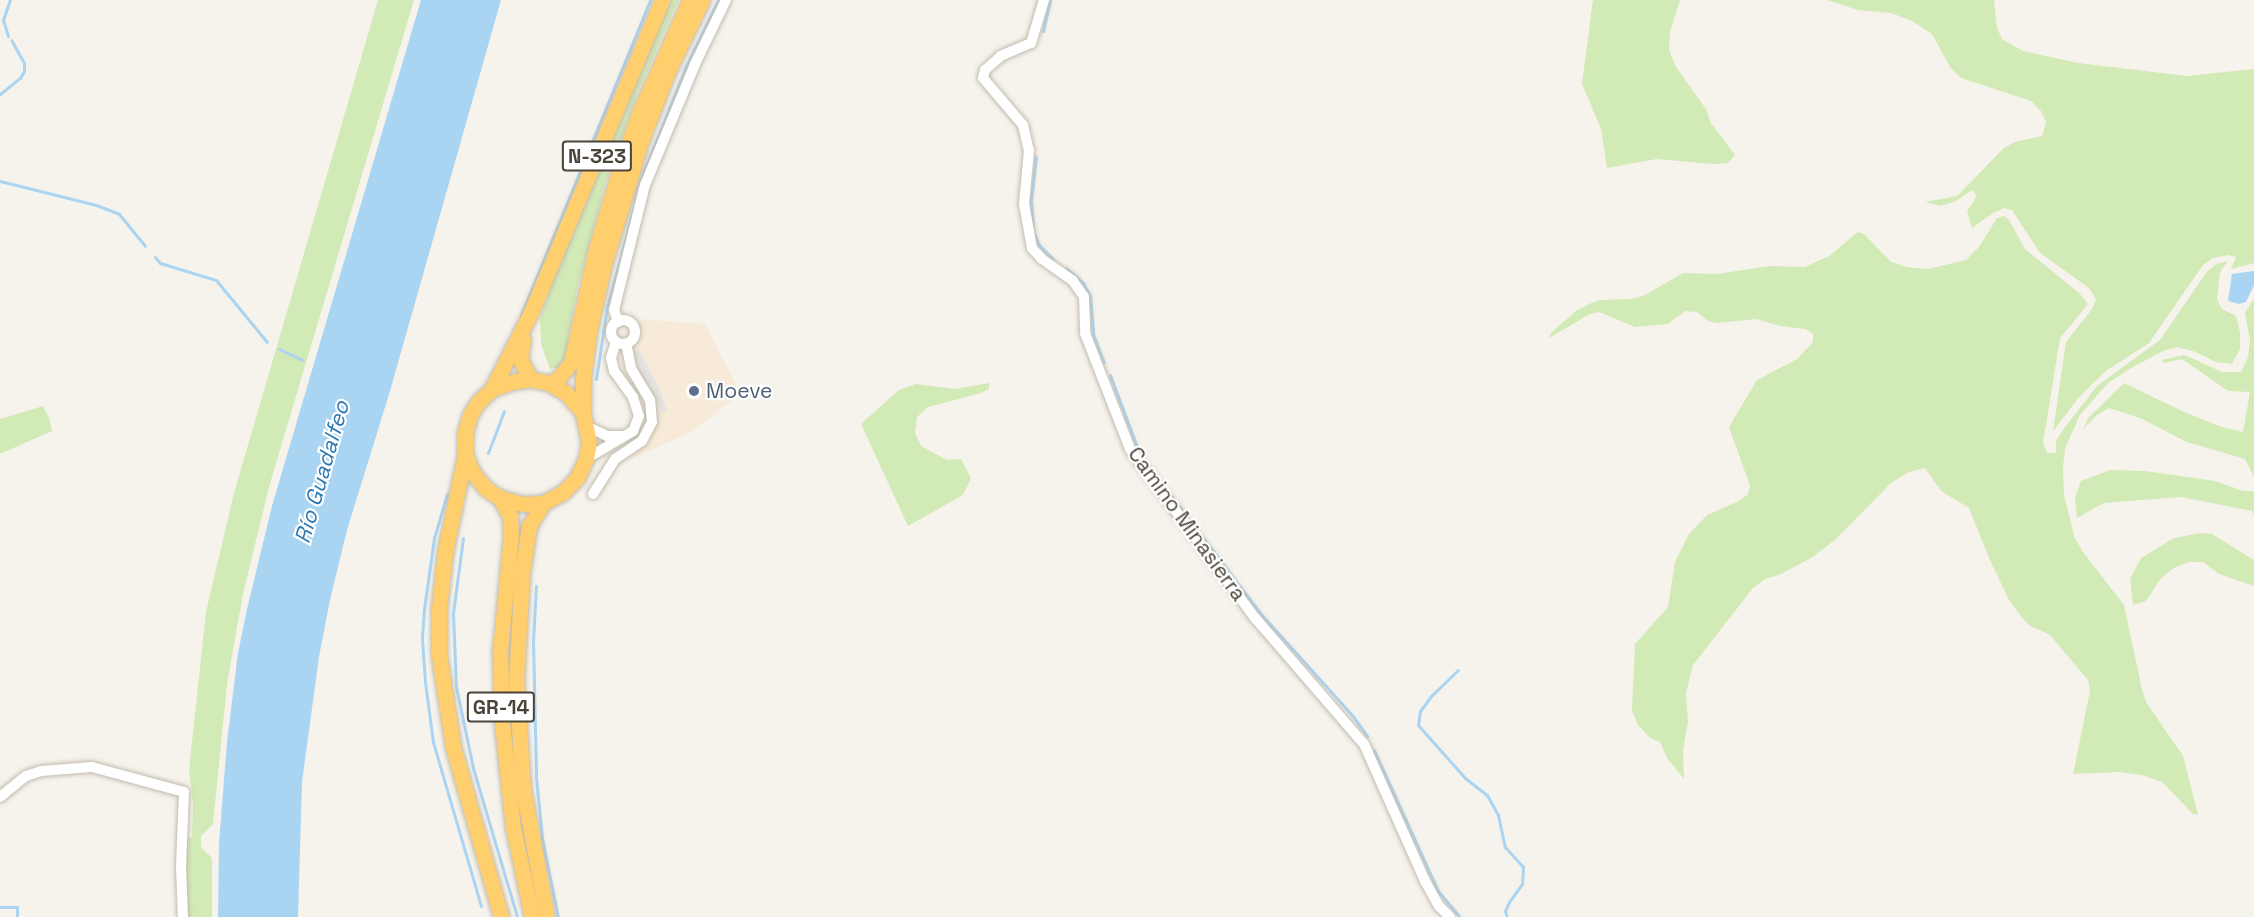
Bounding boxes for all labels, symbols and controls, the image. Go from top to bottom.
road number: N-323 [561,139,633,173]
place label: Moeve [706,378,772,404]
marker: Moeve [687,384,701,398]
water label: Río Guadalfeo [289,398,355,546]
street label: Camino Minasierra [1123,442,1251,606]
road number: GR-14 [466,690,536,724]

